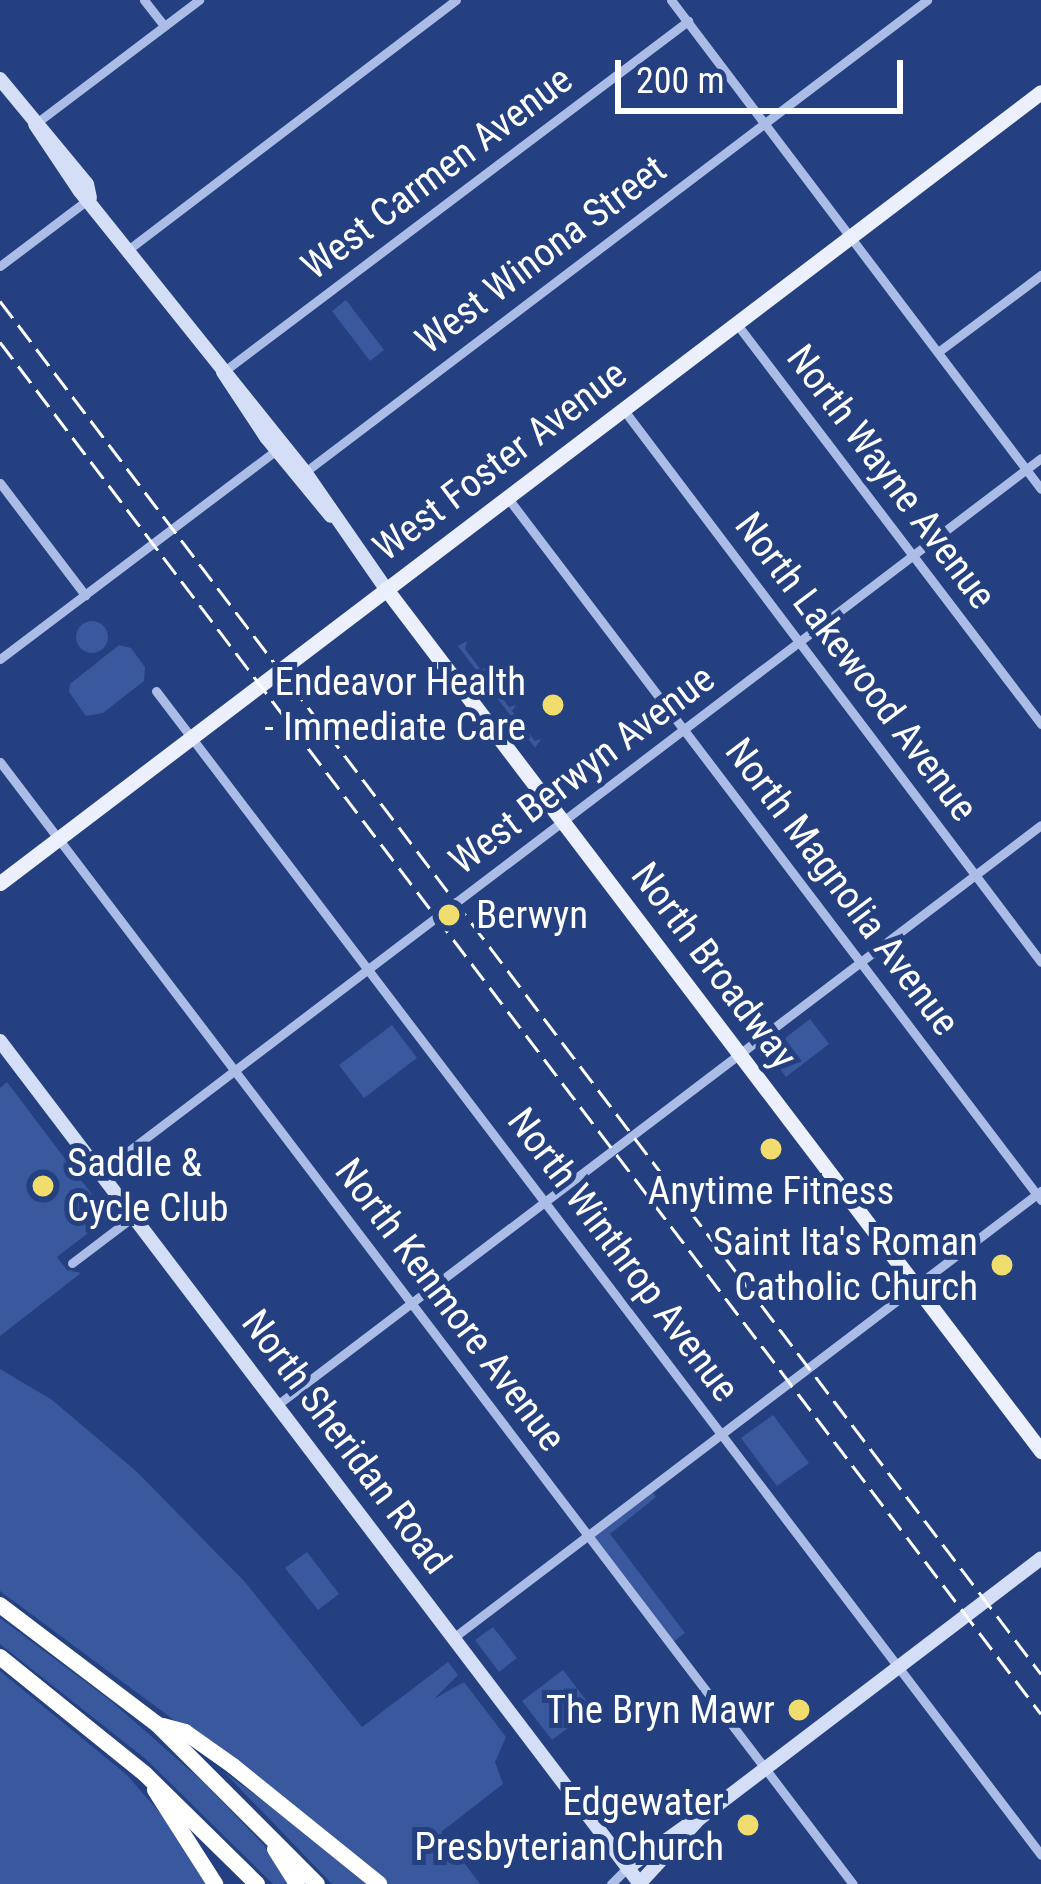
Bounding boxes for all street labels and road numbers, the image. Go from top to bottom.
street label: West Carmen Avenue [293,56,581,290]
street label: West Winona Street [407,146,675,364]
street label: North Wayne Avenue [777,336,1005,618]
street label: West Foster Avenue [364,351,636,571]
street label: North Lakewood Avenue [725,504,987,830]
street label: West Berwyn Avenue [440,655,724,885]
street label: North Magnolia Avenue [715,729,969,1045]
street label: North Broadway [621,854,807,1078]
street label: North Winthrop Avenue [497,1099,749,1411]
street label: North Kenmore Avenue [325,1150,575,1460]
street label: North Sheridan Road [232,1301,460,1583]

